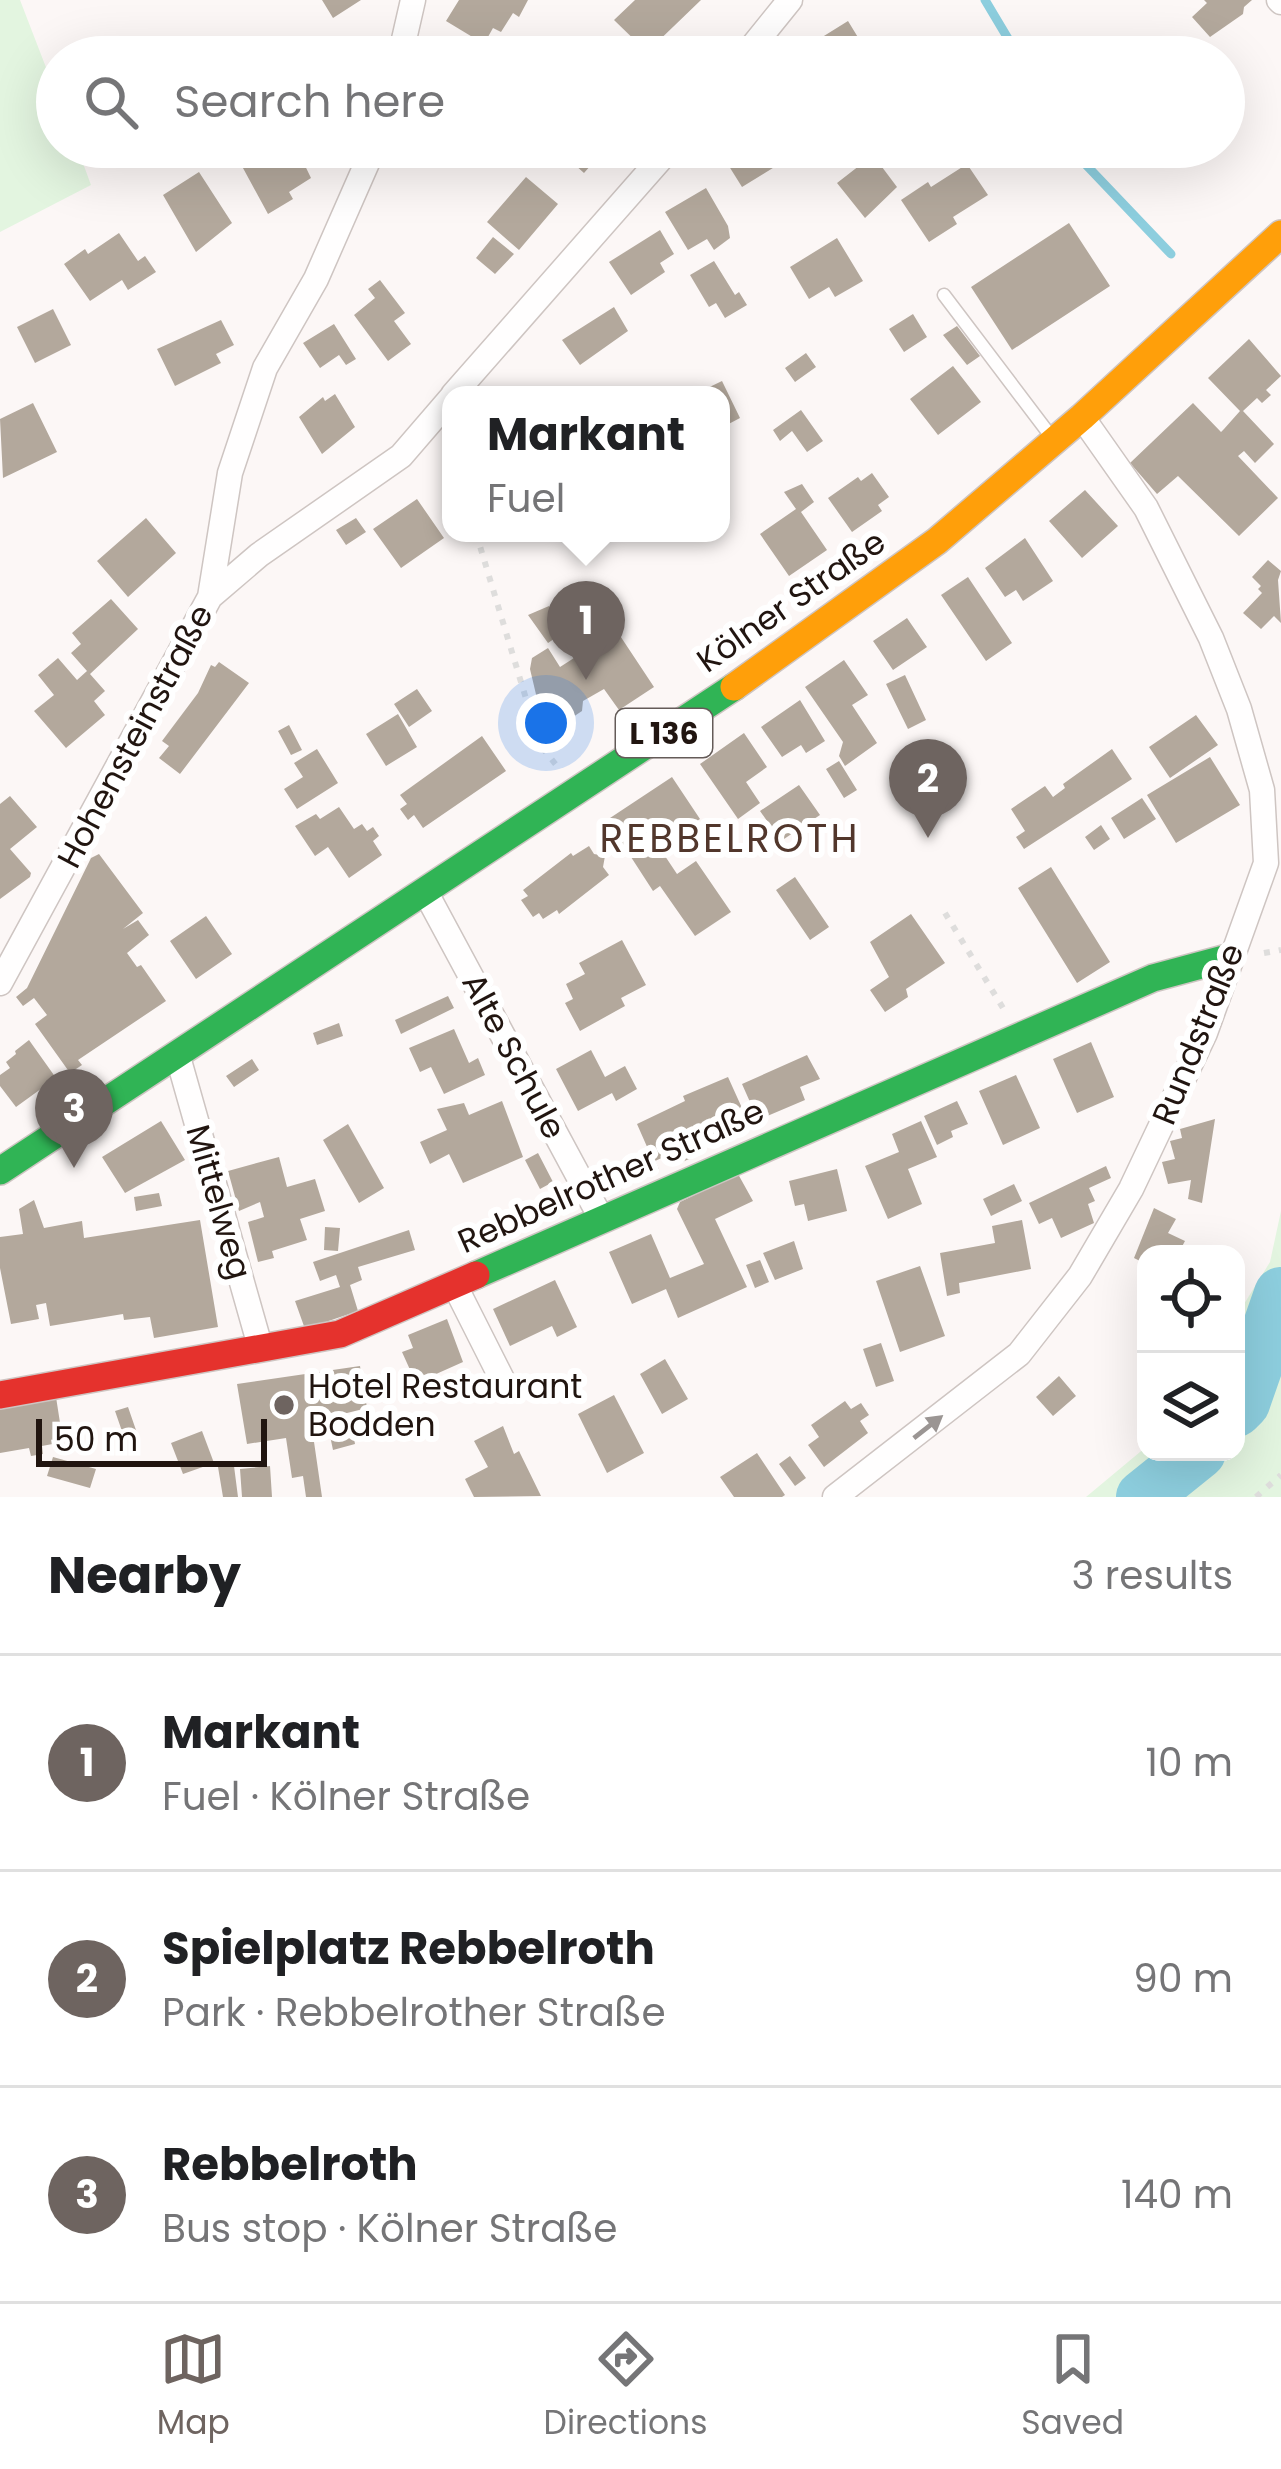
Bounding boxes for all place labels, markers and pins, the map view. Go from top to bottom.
pin: 1 [547,581,625,680]
pin: 2 [889,739,967,838]
pin: 3 [35,1069,113,1168]
place label: Hotel Restaurant Bodden [308,1363,582,1448]
marker: Hotel Restaurant Bodden [271,1392,297,1418]

